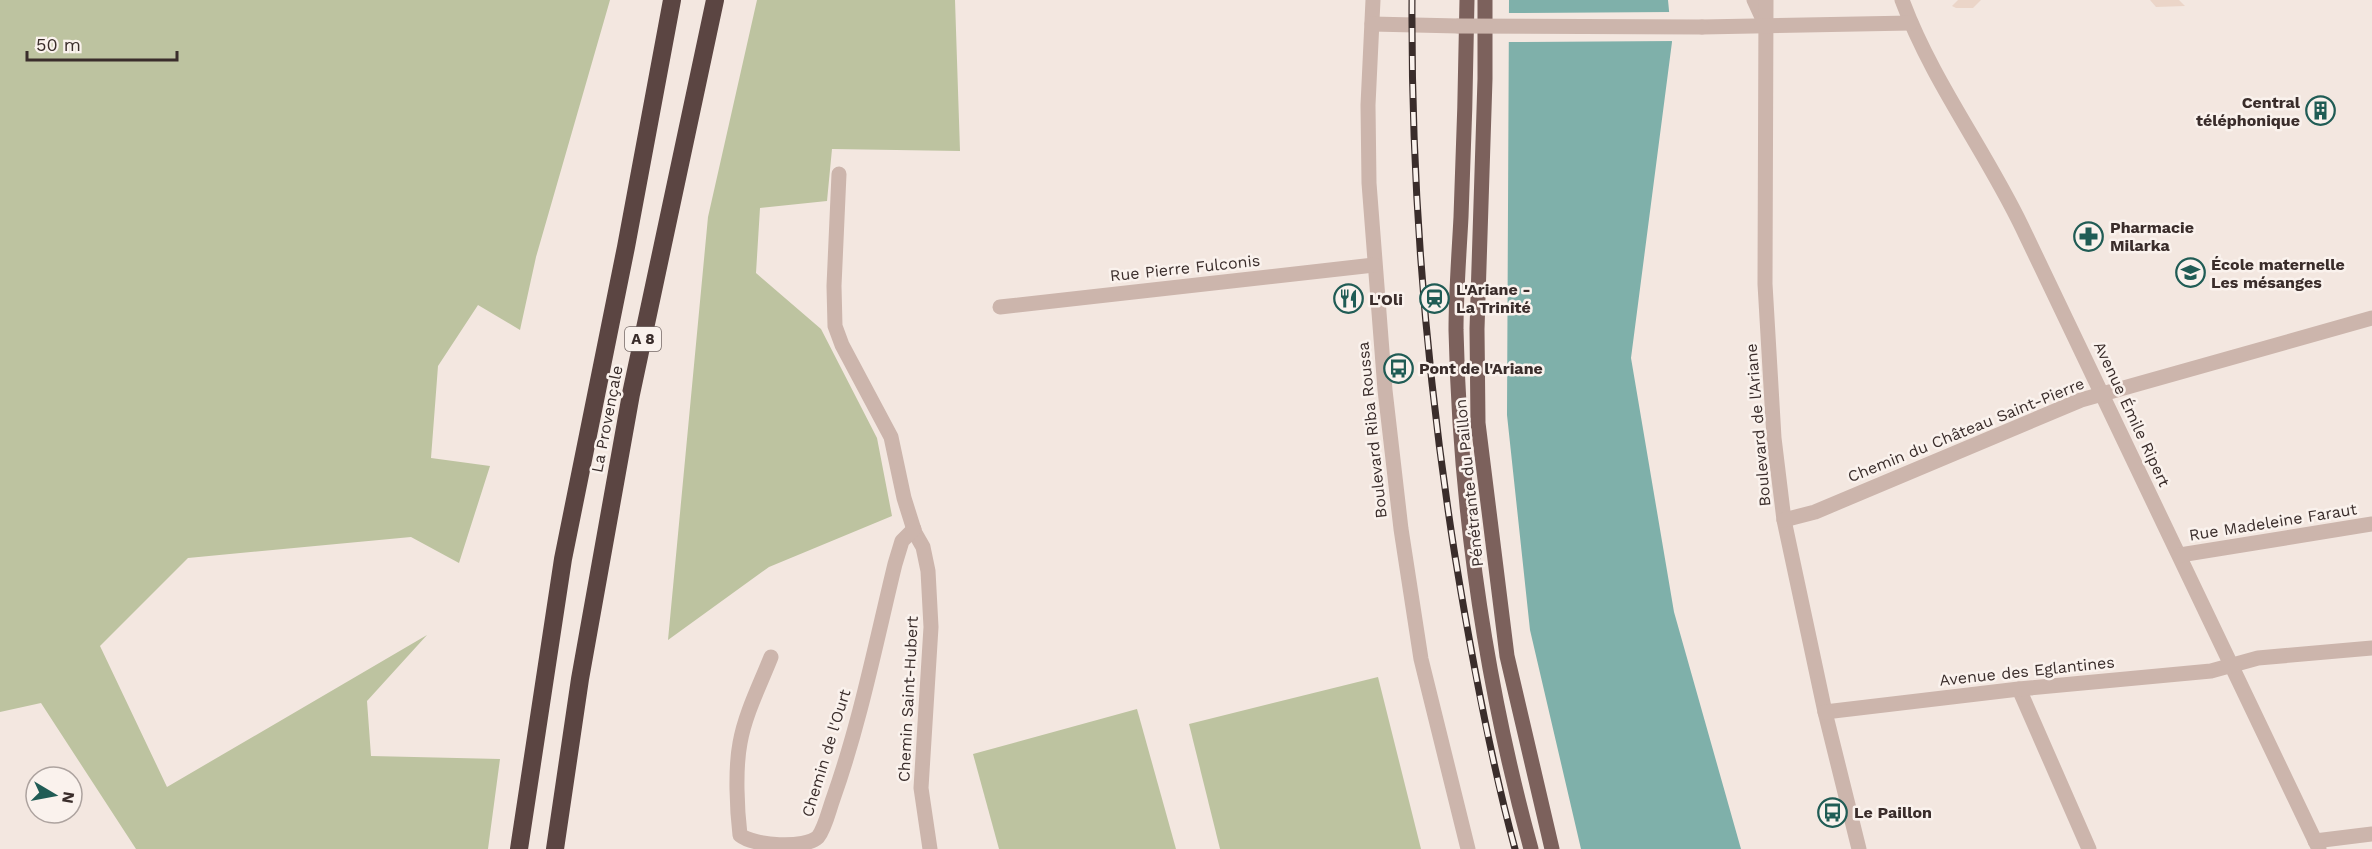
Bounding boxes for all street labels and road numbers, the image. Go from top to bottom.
street label: Rue Pierre Fulconis [1109,251,1261,285]
road number: A 8 [625,327,661,351]
street label: Avenue Émile Ripert [2090,338,2174,490]
street label: Boulevard Riba Roussa [1353,341,1391,519]
street label: Boulevard de l'Ariane [1741,343,1775,507]
street label: La Provençale [587,364,627,474]
street label: Chemin du Château Saint-Pierre [1845,374,2087,486]
street label: Pénétrante du Paillon [1451,398,1487,568]
street label: Rue Madeleine Faraut [2188,499,2359,545]
street label: Chemin Saint-Hubert [894,615,922,783]
street label: Avenue des Eglantines [1938,652,2116,690]
street label: Chemin de l'Ourt [798,687,855,819]

